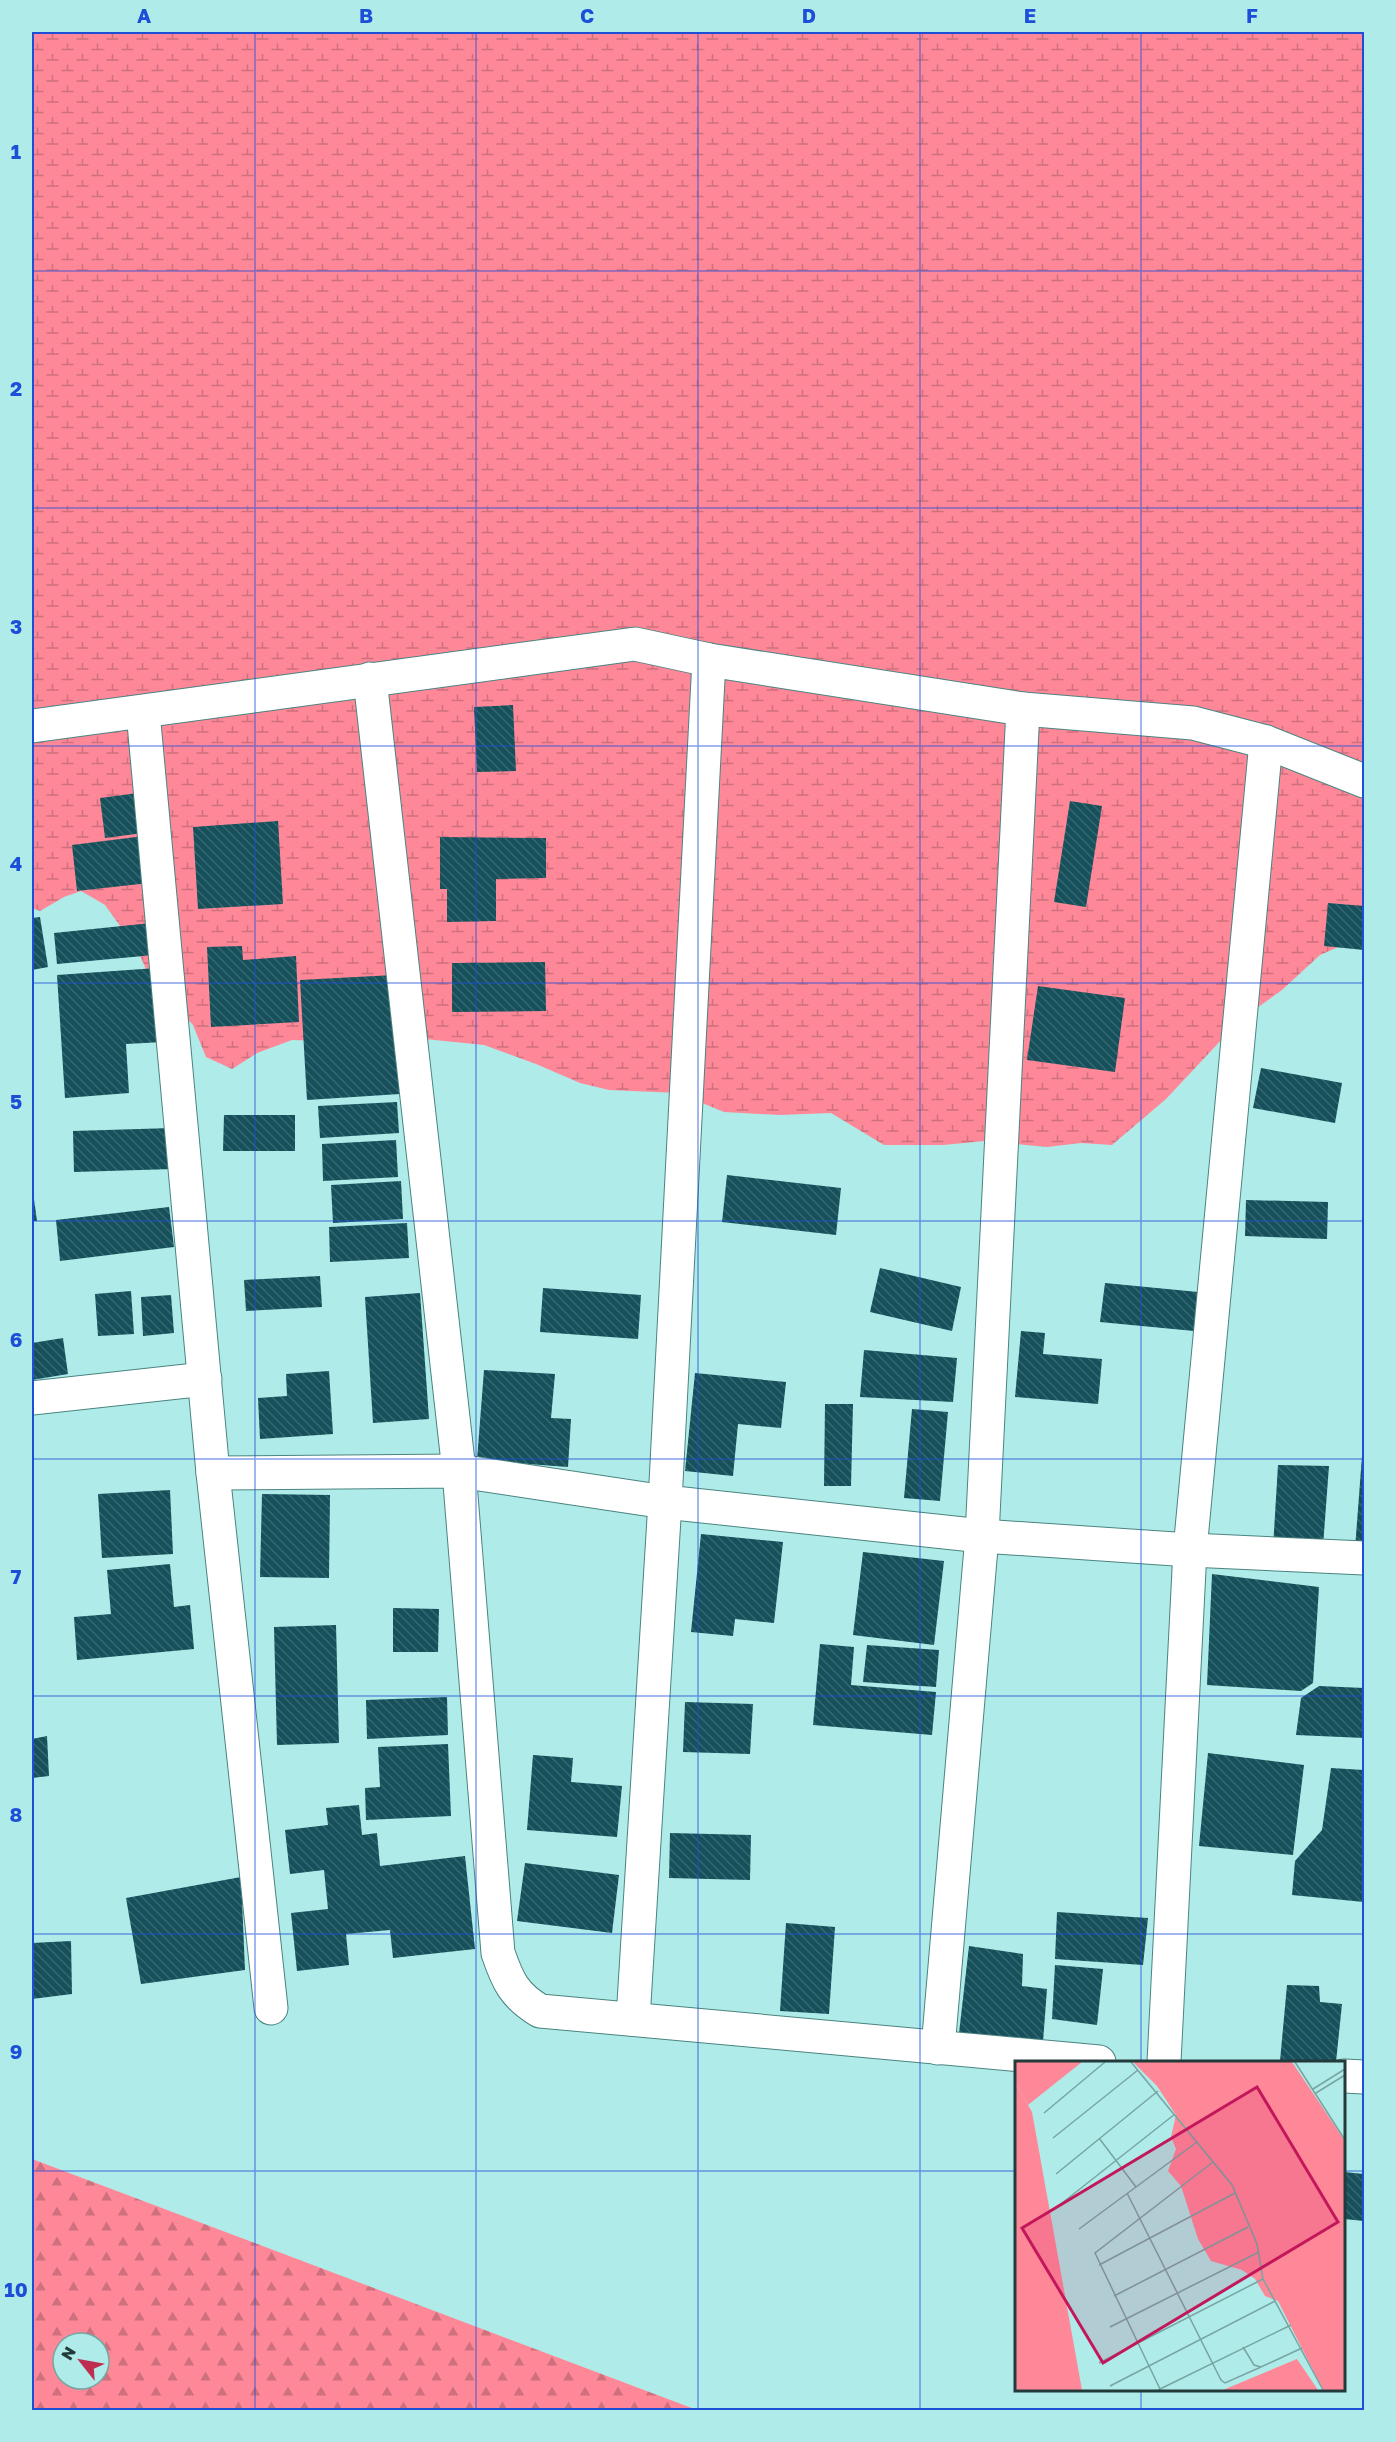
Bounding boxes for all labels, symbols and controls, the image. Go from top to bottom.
text: A [137,3,151,27]
text: B [359,3,373,27]
text: C [580,3,594,27]
text: D [802,3,816,27]
text: E [1024,3,1036,27]
text: F [1246,3,1258,27]
text: 1 [11,139,21,163]
text: 2 [10,376,22,400]
text: 3 [10,614,22,638]
text: 4 [10,851,22,875]
text: 5 [10,1089,22,1113]
text: 6 [10,1327,22,1351]
text: 7 [11,1564,22,1588]
text: 8 [10,1802,22,1826]
text: 9 [10,2039,22,2063]
inset map [1015,2061,1345,2391]
text: 10 [4,2277,28,2301]
north arrow [51,2331,111,2391]
text: N [56,2343,80,2364]

